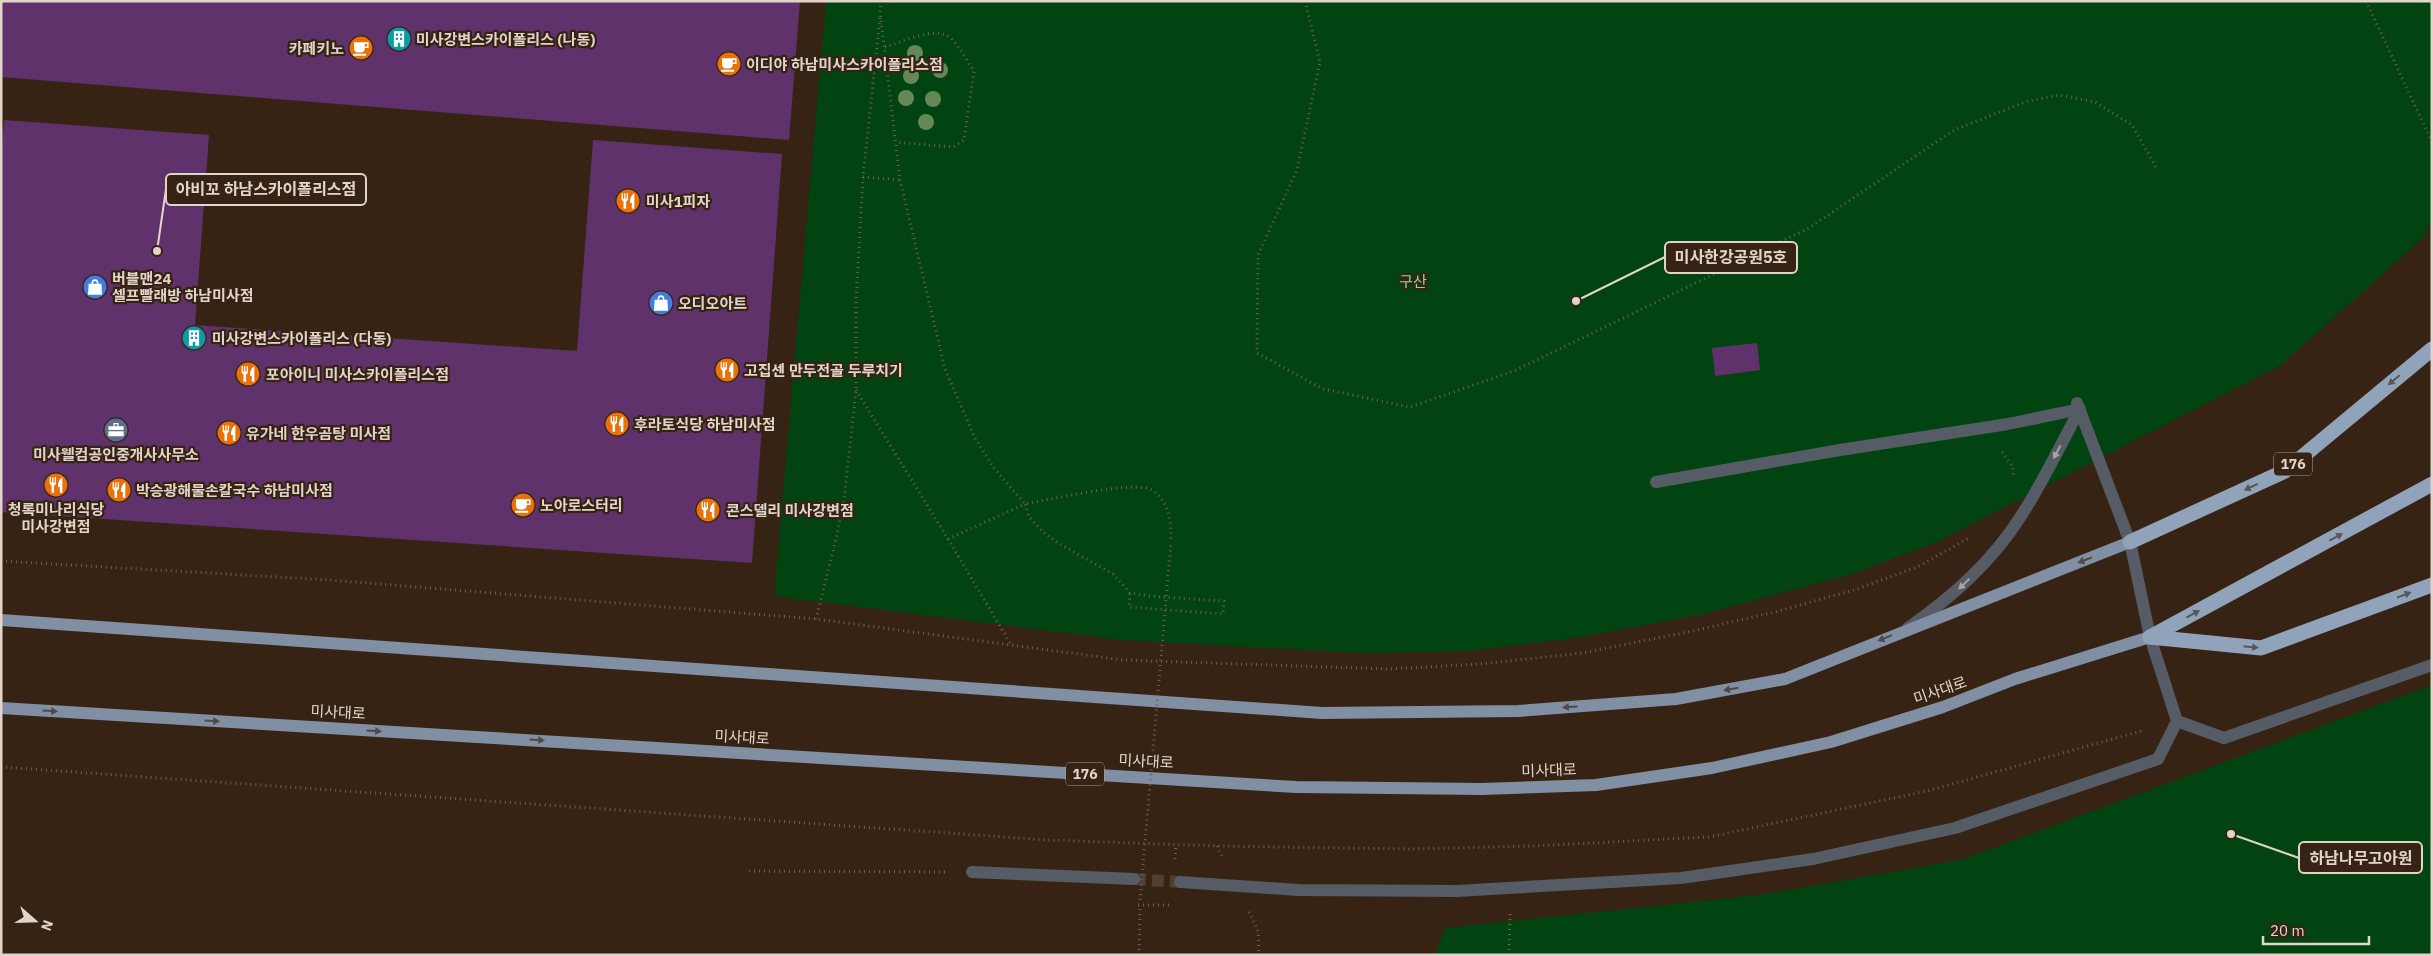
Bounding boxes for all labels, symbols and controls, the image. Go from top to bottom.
building icon: 미사강변스카이폴리스 (나동) [386,26,412,52]
place label: 미사강변스카이폴리스 (나동) [416,30,595,49]
cafe icon: 카페키노 [348,35,374,61]
place label: 카페키노 [289,39,344,58]
cafe icon: 이디야 하남미사스카이폴리스점 [716,51,742,77]
place label: 이디야 하남미사스카이폴리스점 [746,55,943,74]
callout: 아비꼬 하남스카이폴리스점 [166,174,366,205]
text: 아비꼬 하남스카이폴리스점 [176,179,356,199]
restaurant icon: 미사1피자 [615,188,641,214]
place label: 미사1피자 [646,192,710,211]
callout: 미사한강공원5호 [1665,242,1797,273]
text: 미사한강공원5호 [1675,247,1787,267]
place label: 버블맨24 셀프빨래방 하남미사점 [112,269,254,305]
park label: 구산 [1399,272,1427,291]
shop icon: 버블맨24 셀프빨래방 하남미사점 [82,274,108,300]
shop icon: 오디오아트 [648,290,674,316]
place label: 오디오아트 [678,294,747,313]
building icon: 미사강변스카이폴리스 (다동) [181,325,207,351]
place label: 미사강변스카이폴리스 (다동) [212,329,391,348]
restaurant icon: 고집센 만두전골 두루치기 [714,357,740,383]
restaurant icon: 포아이니 미사스카이폴리스점 [235,361,261,387]
place label: 고집센 만두전골 두루치기 [744,361,903,380]
place label: 포아이니 미사스카이폴리스점 [266,365,449,384]
one-way arrow [2389,374,2401,386]
restaurant icon: 후라토식당 하남미사점 [604,411,630,437]
place label: 후라토식당 하남미사점 [634,415,776,434]
office icon: 미사웰컴공인중개사사무소 [103,417,129,443]
restaurant icon: 유가네 한우곰탕 미사점 [216,420,242,446]
place label: 유가네 한우곰탕 미사점 [246,424,391,443]
one-way arrow [2053,444,2061,459]
place label: 미사웰컴공인중개사사무소 [33,445,199,464]
road number: 176 [2274,452,2312,476]
restaurant icon: 청록미나리식당 미사강변점 [43,472,69,498]
restaurant icon: 박승광해물손칼국수 하남미사점 [106,477,132,503]
place label: 박승광해물손칼국수 하남미사점 [136,481,333,500]
one-way arrow [2244,483,2258,491]
cafe icon: 노아로스터리 [510,492,536,518]
place label: 노아로스터리 [540,496,623,515]
restaurant icon: 콘스델리 미사강변점 [695,497,721,523]
place label: 청록미나리식당 미사강변점 [8,500,104,536]
place label: 콘스델리 미사강변점 [726,501,854,520]
one-way arrow [2329,533,2344,541]
one-way arrow [2077,556,2092,564]
one-way arrow [1958,578,1970,590]
one-way arrow [2397,591,2412,599]
one-way arrow [2186,610,2200,618]
one-way arrow [1877,635,1892,643]
one-way arrow [2243,643,2259,651]
street label: 미사대로 [1911,672,1969,708]
one-way arrow [1723,685,1739,693]
street label: 미사대로 [310,701,366,723]
one-way arrow [1561,704,1577,712]
one-way arrow [42,707,58,715]
one-way arrow [204,717,220,725]
street label: 미사대로 [714,726,770,748]
one-way arrow [367,727,383,735]
one-way arrow [529,737,545,745]
street label: 미사대로 [1118,750,1174,772]
street label: 미사대로 [1521,760,1577,780]
road number: 176 [1066,762,1104,786]
callout: 하남나무고아원 [2299,842,2422,873]
text: 하남나무고아원 [2309,848,2413,868]
north arrow [10,896,60,946]
scale bar [2263,914,2369,946]
text: N [37,918,57,933]
text: 20 m [2270,921,2305,940]

